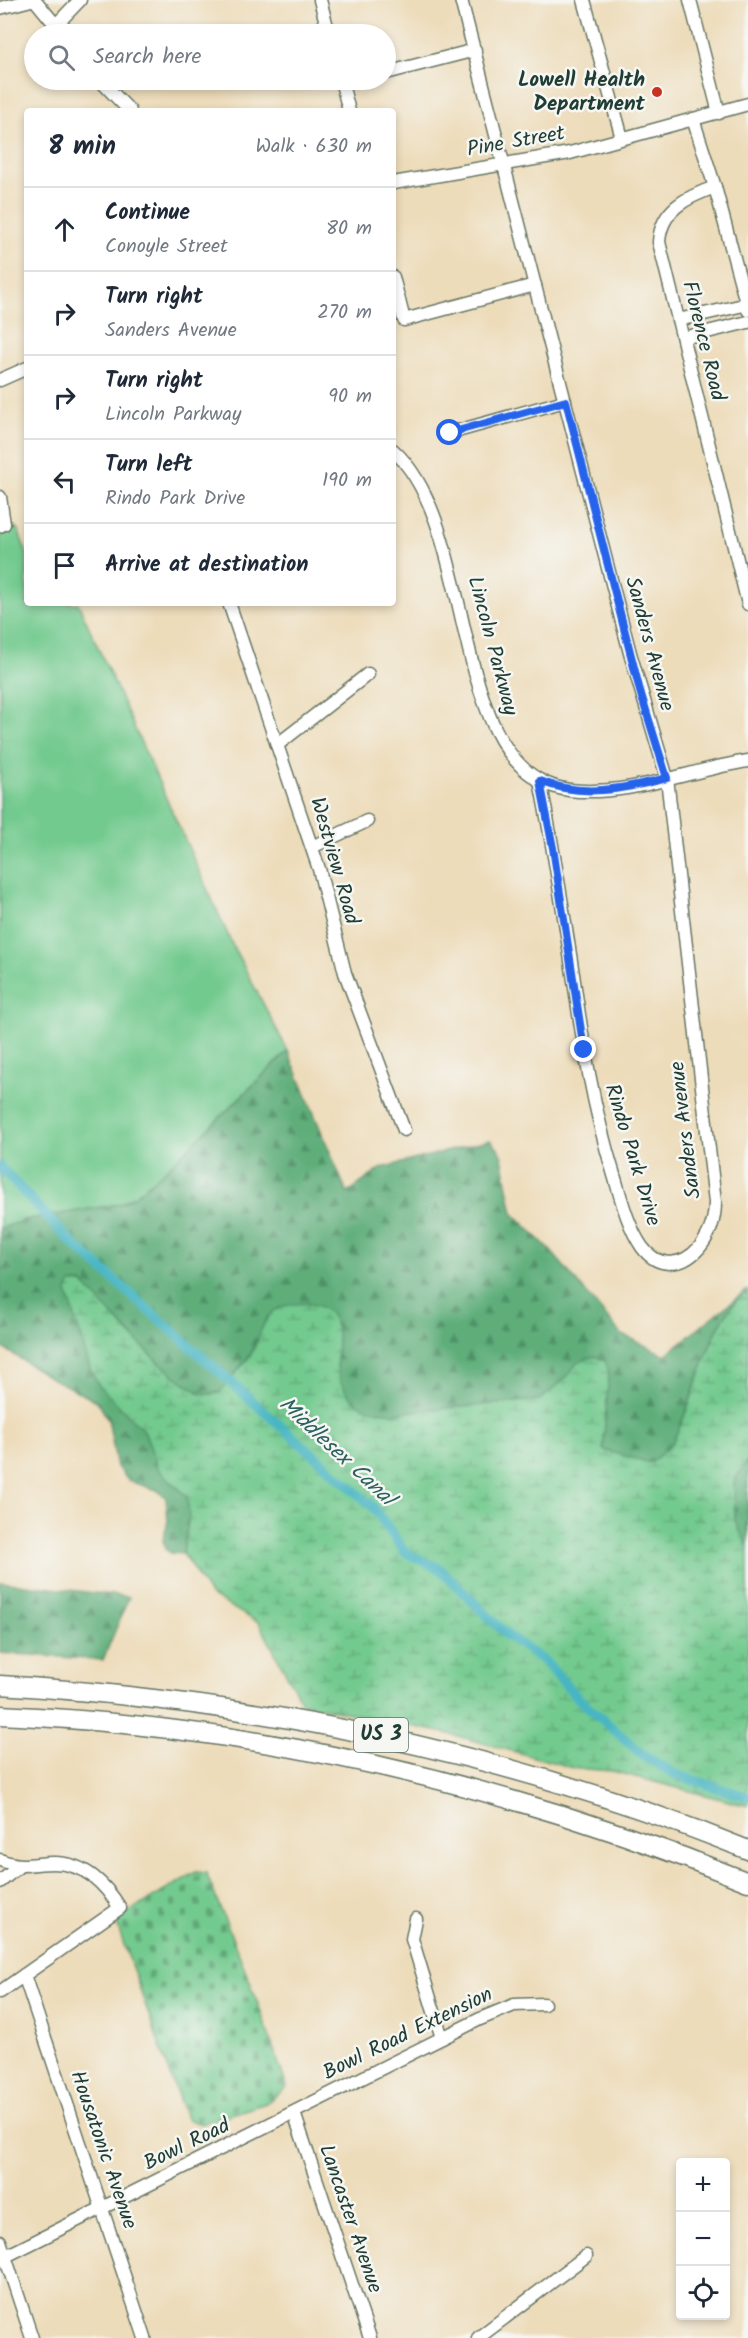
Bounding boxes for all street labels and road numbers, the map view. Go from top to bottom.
street label: Pine Street [465,117,568,167]
street label: Florence Road [672,278,734,405]
street label: Lincoln Parkway [458,573,527,720]
street label: Sanders Avenue [615,573,683,716]
street label: Westview Road [300,794,368,929]
street label: Sanders Avenue [661,1059,711,1201]
street label: Rindo Park Drive [595,1080,669,1231]
road number: US 3 [354,1718,408,1752]
street label: Bowl Road Extension [317,1978,499,2090]
street label: Housatonic Avenue [60,2066,146,2234]
street label: Bowl Road [138,2110,236,2180]
street label: Lancaster Avenue [309,2140,391,2298]

